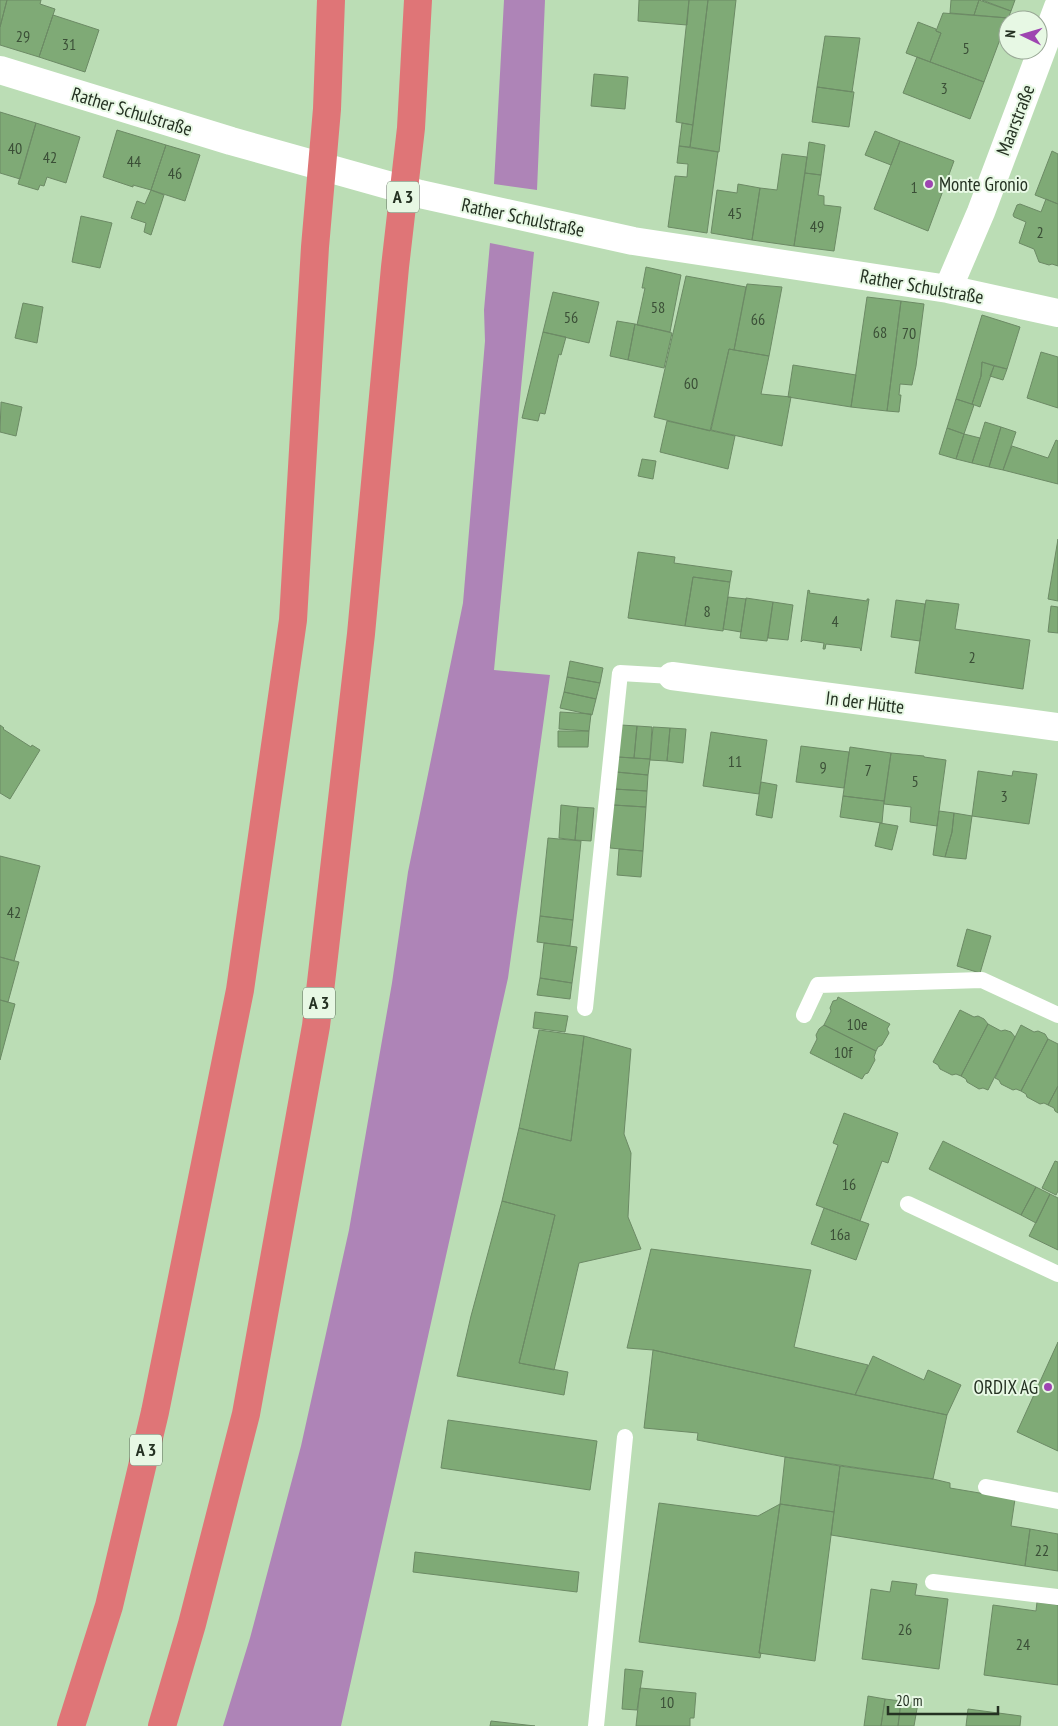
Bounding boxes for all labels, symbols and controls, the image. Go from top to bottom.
north arrow [998,10,1048,60]
house number: 29 [16,26,30,46]
text: N [1001,29,1019,38]
house number: 31 [62,34,76,54]
house number: 5 [962,38,970,58]
house number: 3 [940,78,948,98]
street label: Rather Schulstraße [69,81,195,141]
street label: Maarstraße [991,81,1040,159]
house number: 40 [8,138,22,158]
house number: 42 [43,147,57,167]
house number: 44 [127,151,141,171]
house number: 46 [168,163,182,183]
place label: Monte Gronio [939,172,1028,196]
house number: 1 [910,177,918,197]
marker: Monte Gronio [923,178,935,190]
road number: A 3 [387,182,419,212]
street label: Rather Schulstraße [459,192,587,242]
house number: 45 [728,203,742,223]
house number: 49 [810,216,824,236]
house number: 2 [1036,222,1044,242]
street label: Rather Schulstraße [858,263,986,309]
house number: 58 [651,297,665,317]
house number: 56 [564,307,578,327]
house number: 66 [751,309,765,329]
house number: 68 [873,322,887,342]
house number: 70 [902,323,916,343]
house number: 60 [684,373,698,393]
house number: 8 [703,601,711,621]
house number: 4 [831,611,839,631]
house number: 2 [968,647,976,667]
street label: In der Hütte [824,685,906,719]
house number: 11 [728,751,742,771]
house number: 9 [819,757,827,777]
house number: 7 [864,760,872,780]
house number: 5 [911,771,919,791]
house number: 3 [1000,786,1008,806]
house number: 42 [7,902,21,922]
road number: A 3 [303,988,335,1018]
house number: 10e [846,1014,868,1034]
house number: 10f [834,1042,853,1062]
house number: 16 [842,1174,856,1194]
house number: 16a [830,1224,850,1244]
place label: ORDIX AG [974,1375,1038,1399]
marker: ORDIX AG [1042,1381,1054,1393]
road number: A 3 [130,1434,162,1466]
house number: 22 [1035,1540,1049,1560]
house number: 26 [898,1619,912,1639]
house number: 24 [1016,1634,1030,1654]
scale bar [888,1684,998,1716]
text: 20 m [896,1691,922,1710]
house number: 10 [660,1692,674,1712]

